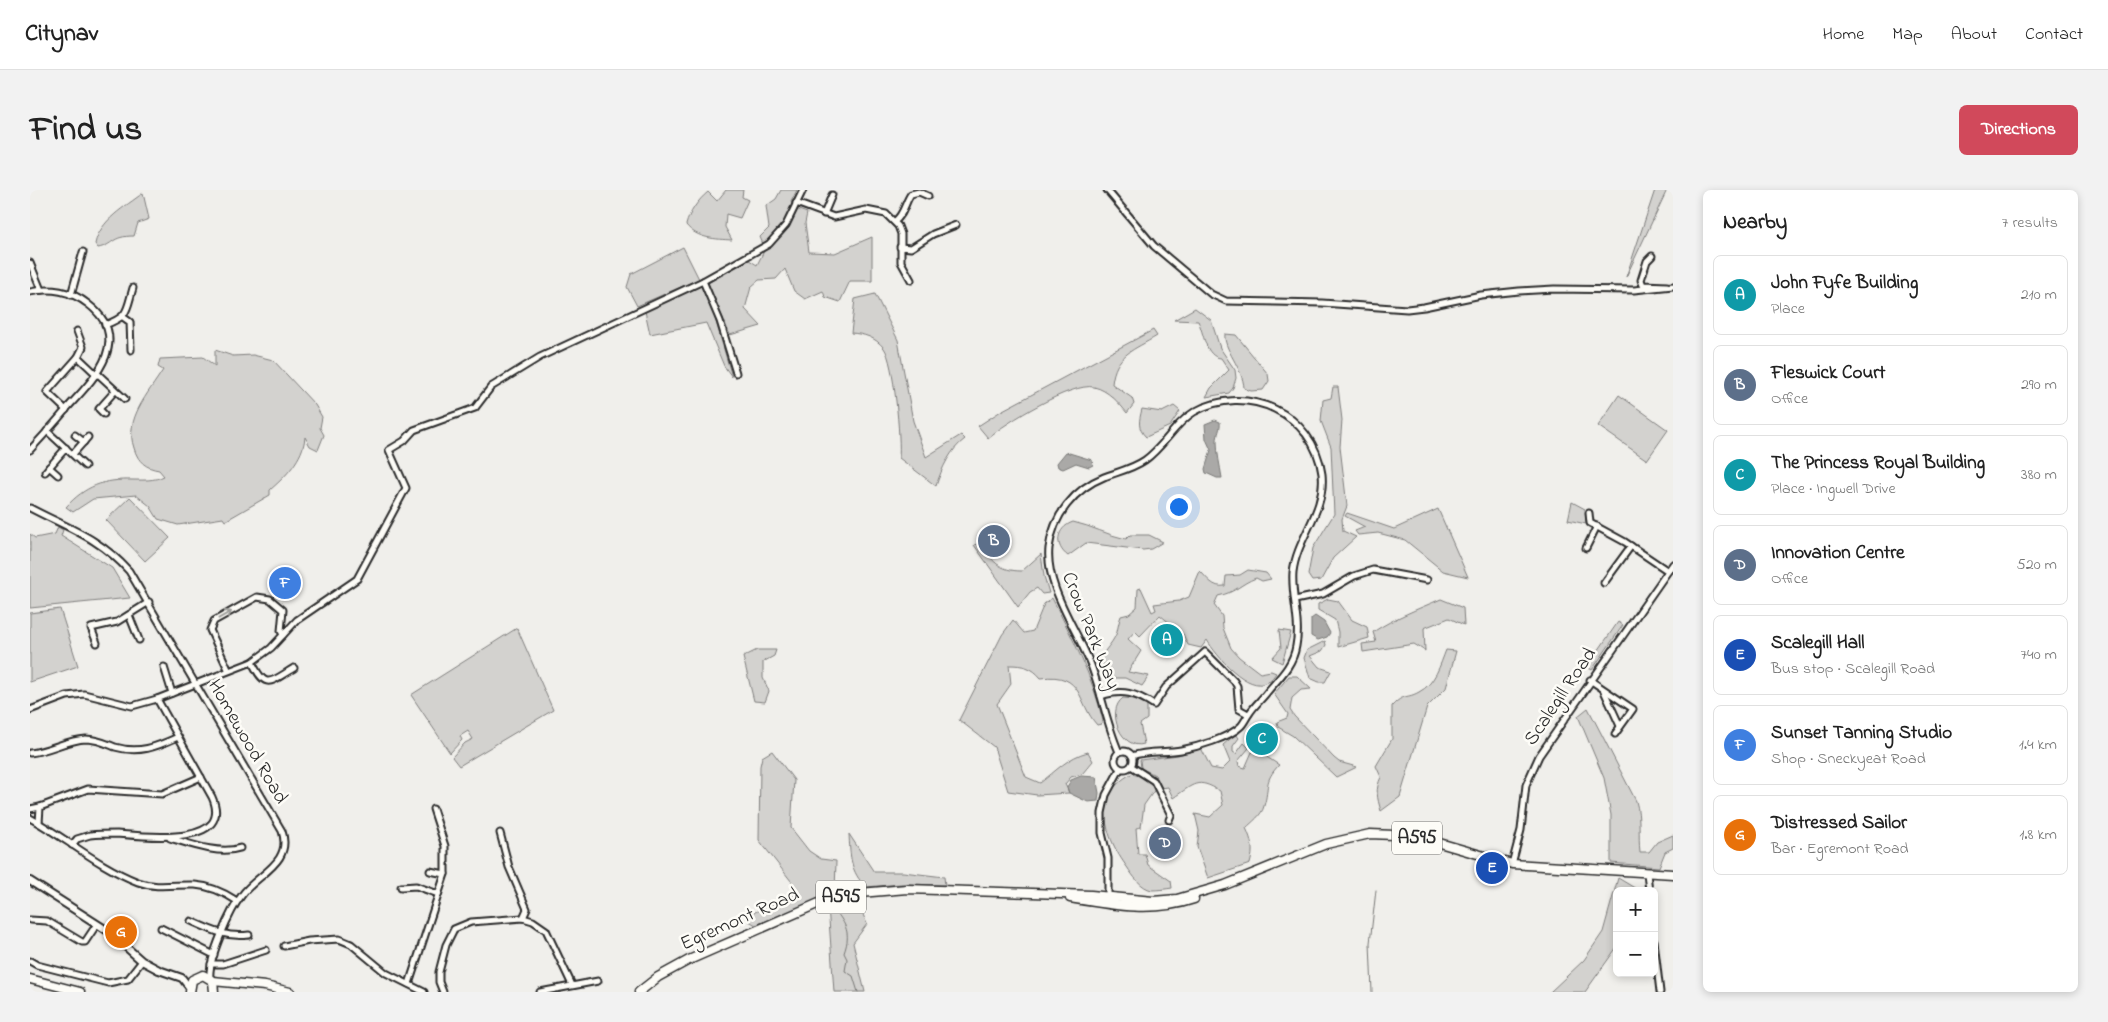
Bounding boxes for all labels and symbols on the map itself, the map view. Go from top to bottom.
your location [1166,494,1192,520]
pin: B [978,522,1010,560]
pin: F [269,564,301,602]
street label: Crow Park Way [1053,568,1127,694]
one-way arrow [217,609,232,619]
pin: A [1151,621,1183,659]
street label: Scalegill Road [1517,642,1605,752]
street label: Homewood Road [199,674,295,810]
pin: C [1246,720,1278,758]
road number: A595 [1392,822,1442,854]
pin: D [1149,824,1181,862]
pin: E [1476,849,1508,887]
road number: A595 [816,880,866,914]
street label: Egremont Road [676,881,804,960]
pin: G [105,913,137,951]

